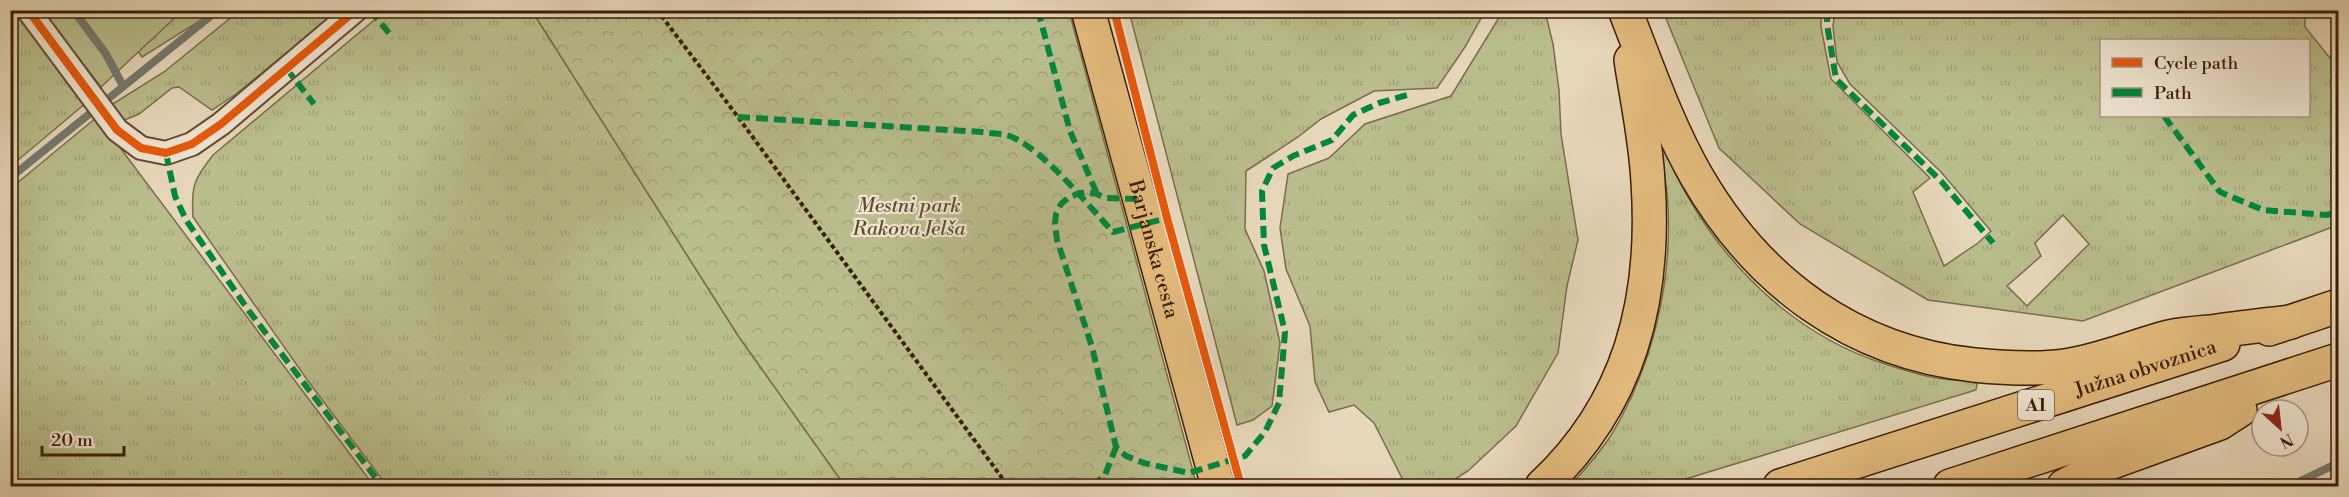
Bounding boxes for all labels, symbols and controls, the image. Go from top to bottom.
legend [2100,39,2310,117]
text: Cycle path [2154,52,2238,75]
text: Path [2154,82,2192,105]
street label: Barjanska cesta [1122,176,1184,322]
park label: Mestni park Rakova Jelša [852,194,966,242]
street label: Južna obvoznica [2071,334,2220,403]
road number: A1 [2018,390,2054,420]
north arrow [2250,398,2310,458]
scale bar [42,419,124,457]
text: 20 m [51,429,93,452]
text: N [2276,429,2297,452]

